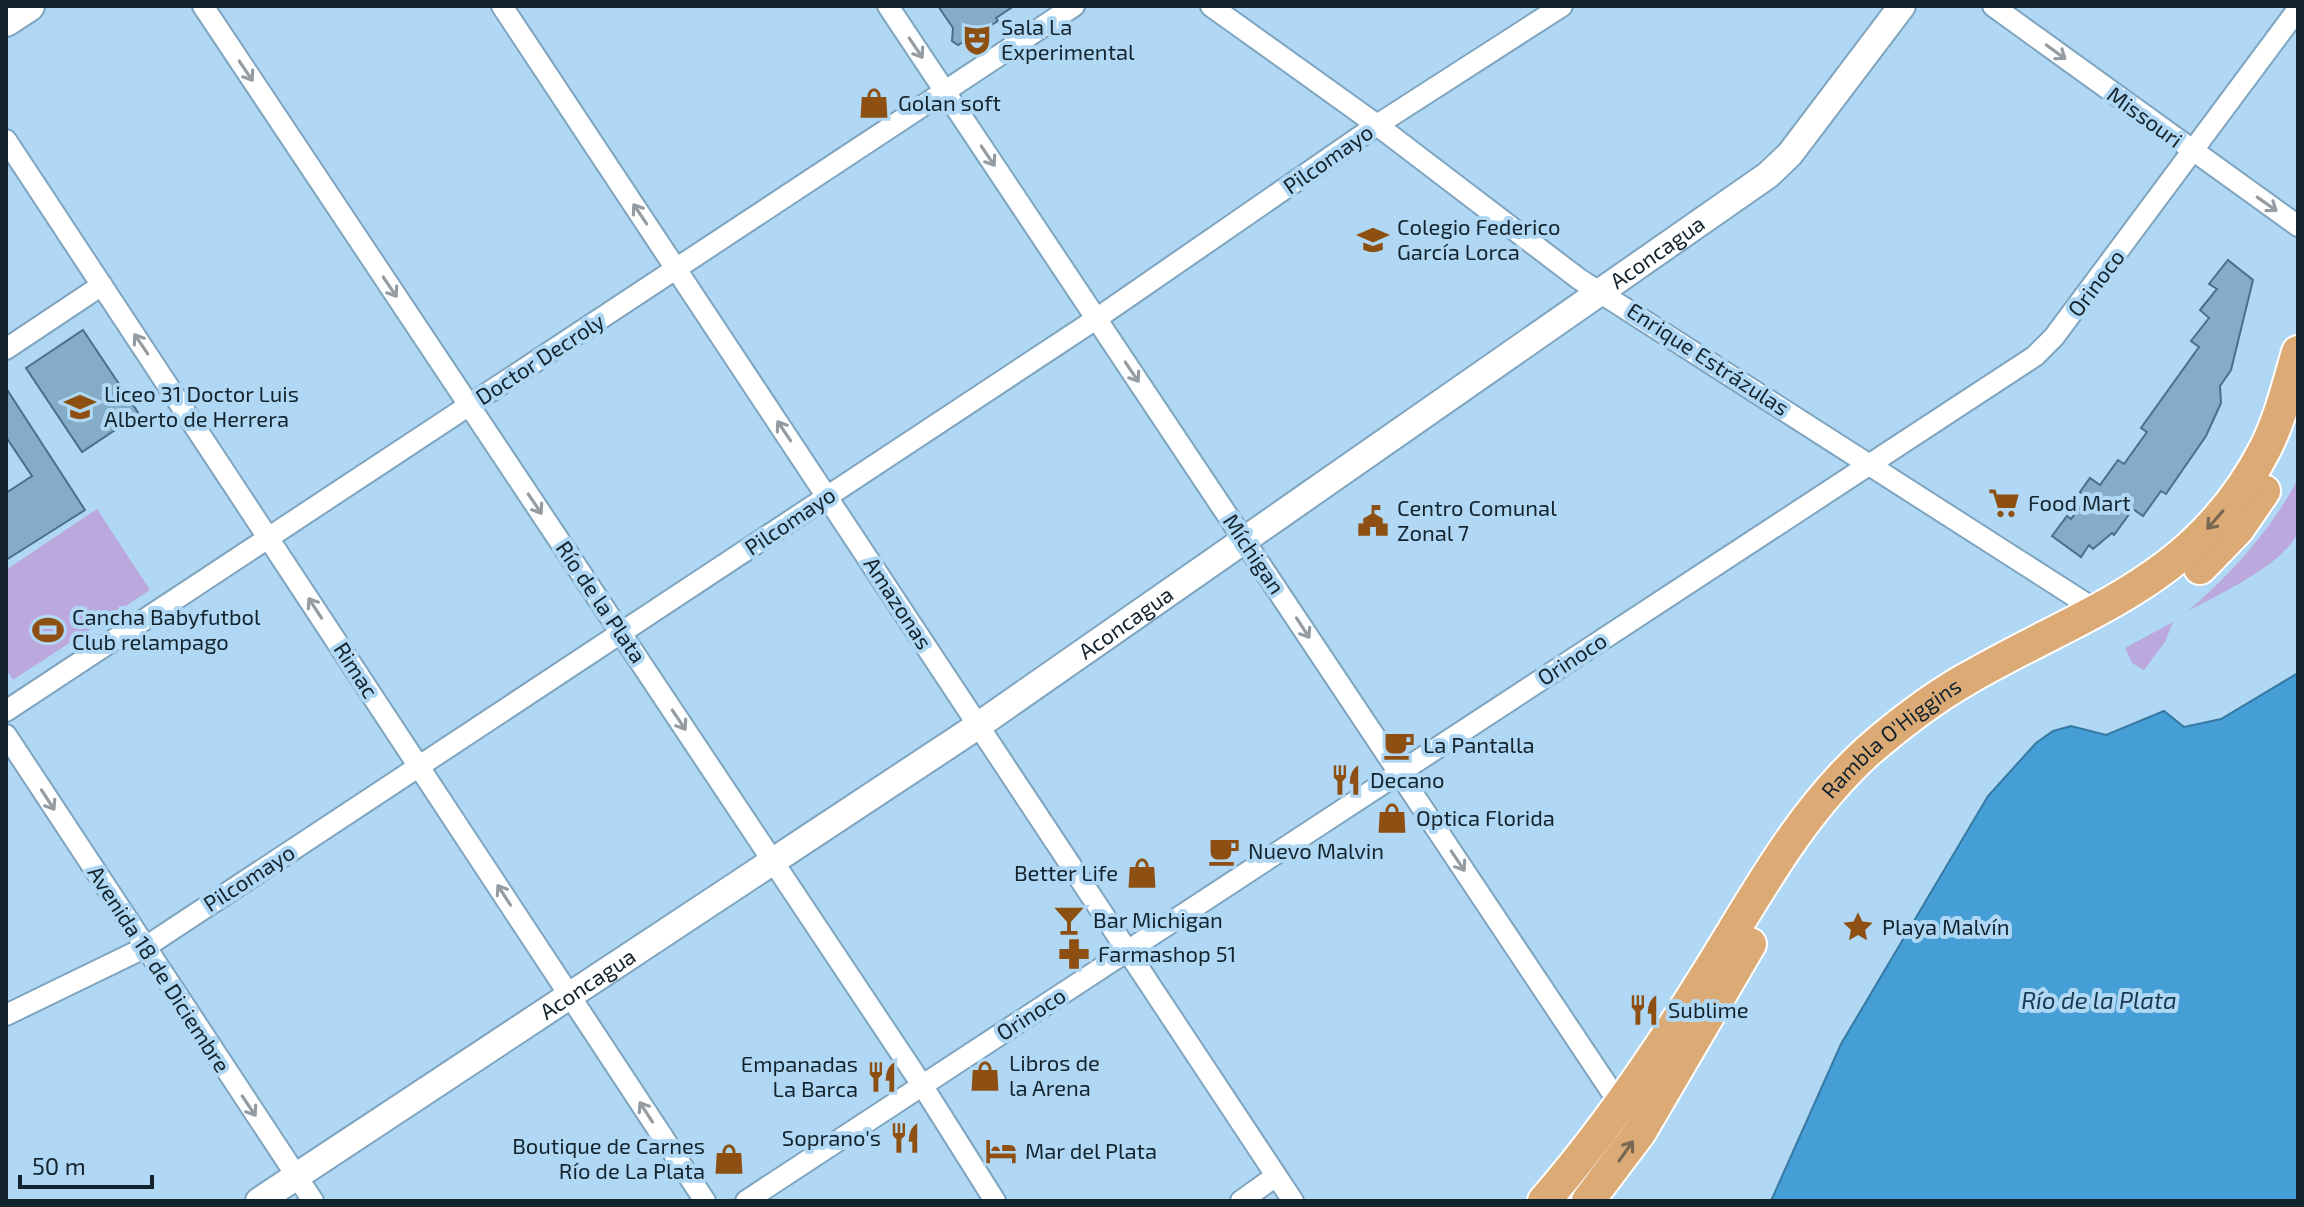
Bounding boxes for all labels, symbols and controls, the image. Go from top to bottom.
place label: Sala La Experimental [1001,13,1135,64]
theatre icon: Sala La Experimental [960,23,994,57]
one-way arrow [908,37,924,59]
one-way arrow [2045,43,2066,60]
one-way arrow [238,59,254,82]
street label: Missouri [2103,80,2188,152]
shop icon: Golan soft [857,86,891,120]
place label: Golan soft [898,89,1001,115]
street label: Pilcomayo [1278,118,1377,198]
one-way arrow [980,144,996,167]
one-way arrow [2255,196,2277,212]
one-way arrow [632,204,648,226]
street label: Aconcagua [1604,209,1709,293]
place label: Colegio Federico García Lorca [1397,213,1561,264]
school or university icon: Colegio Federico García Lorca [1356,223,1390,257]
street label: Orinoco [2062,244,2129,321]
one-way arrow [382,276,398,298]
street label: Enrique Estrázulas [1623,296,1794,420]
street label: Doctor Decroly [470,307,609,409]
one-way arrow [132,333,148,356]
one-way arrow [1124,360,1140,383]
place label: Liceo 31 Doctor Luis Alberto de Herrera [104,380,299,431]
school or university icon: Liceo 31 Doctor Luis Alberto de Herrera [63,390,97,424]
one-way arrow [775,420,791,443]
street label: Pilcomayo [739,480,840,560]
supermarket icon: Food Mart [1987,486,2021,520]
place label: Food Mart [2028,489,2131,515]
one-way arrow [526,492,543,514]
place label: Centro Comunal Zonal 7 [1397,494,1557,545]
public building icon: Centro Comunal Zonal 7 [1356,504,1390,538]
street label: Míchigan [1219,509,1291,598]
one-way arrow [2206,510,2224,530]
street label: Río de la Plata [552,536,652,667]
street label: Amazonas [859,551,938,653]
street label: Aconcagua [1073,580,1177,664]
one-way arrow [306,597,323,619]
place label: Cancha Babyfutbol Club relampago [72,603,261,654]
sports icon: Cancha Babyfutbol Club relampago [31,613,65,647]
one-way arrow [1295,617,1312,639]
street label: Orinoco [1532,626,1611,690]
street label: Rimac [329,637,384,702]
street label: Rambla O'Higgins [1815,672,1965,803]
one-way arrow [671,708,687,731]
cafe icon: La Pantalla [1382,728,1416,762]
place label: La Pantalla [1423,731,1535,757]
restaurant icon: Decano [1329,763,1363,797]
place label: Decano [1370,766,1445,792]
one-way arrow [40,789,57,811]
shop icon: Optica Florida [1375,801,1409,835]
place label: Optica Florida [1416,804,1555,830]
cafe icon: Nuevo Malvin [1207,834,1241,868]
place label: Nuevo Malvin [1248,837,1384,863]
street label: Pilcomayo [198,838,299,916]
one-way arrow [1450,849,1466,872]
shop icon: Better Life [1125,856,1159,890]
place label: Better Life [1014,859,1118,885]
street label: Avenida 18 de Diciembre [83,860,236,1077]
one-way arrow [495,884,511,907]
bar icon: Bar Michigan [1052,903,1086,937]
place label: Bar Michigan [1093,906,1223,932]
place icon: Playa Malvín [1841,910,1875,944]
place label: Playa Malvín [1882,913,2009,939]
pharmacy icon: Farmashop 51 [1057,937,1091,971]
place label: Farmashop 51 [1098,940,1236,966]
street label: Aconcagua [534,942,640,1024]
street label: Orinoco [991,981,1070,1045]
water label: Río de la Plata [2021,985,2177,1014]
restaurant icon: Sublime [1627,993,1661,1027]
place label: Sublime [1668,996,1749,1022]
place label: Libros de la Arena [1009,1049,1100,1100]
place label: Empanadas La Barca [741,1050,858,1101]
shop icon: Libros de la Arena [968,1059,1002,1093]
restaurant icon: Empanadas La Barca [865,1060,899,1094]
one-way arrow [241,1094,257,1117]
one-way arrow [638,1102,655,1124]
restaurant icon: Soprano's [888,1121,922,1155]
place label: Soprano's [782,1124,881,1150]
place label: Boutique de Carnes Río de La Plata [512,1132,705,1183]
hotel icon: Mar del Plata [984,1134,1018,1168]
place label: Mar del Plata [1025,1137,1157,1163]
scale bar [20,1139,152,1189]
one-way arrow [1618,1141,1634,1163]
shop icon: Boutique de Carnes Río de La Plata [712,1142,746,1176]
text: 50 m [32,1151,86,1180]

